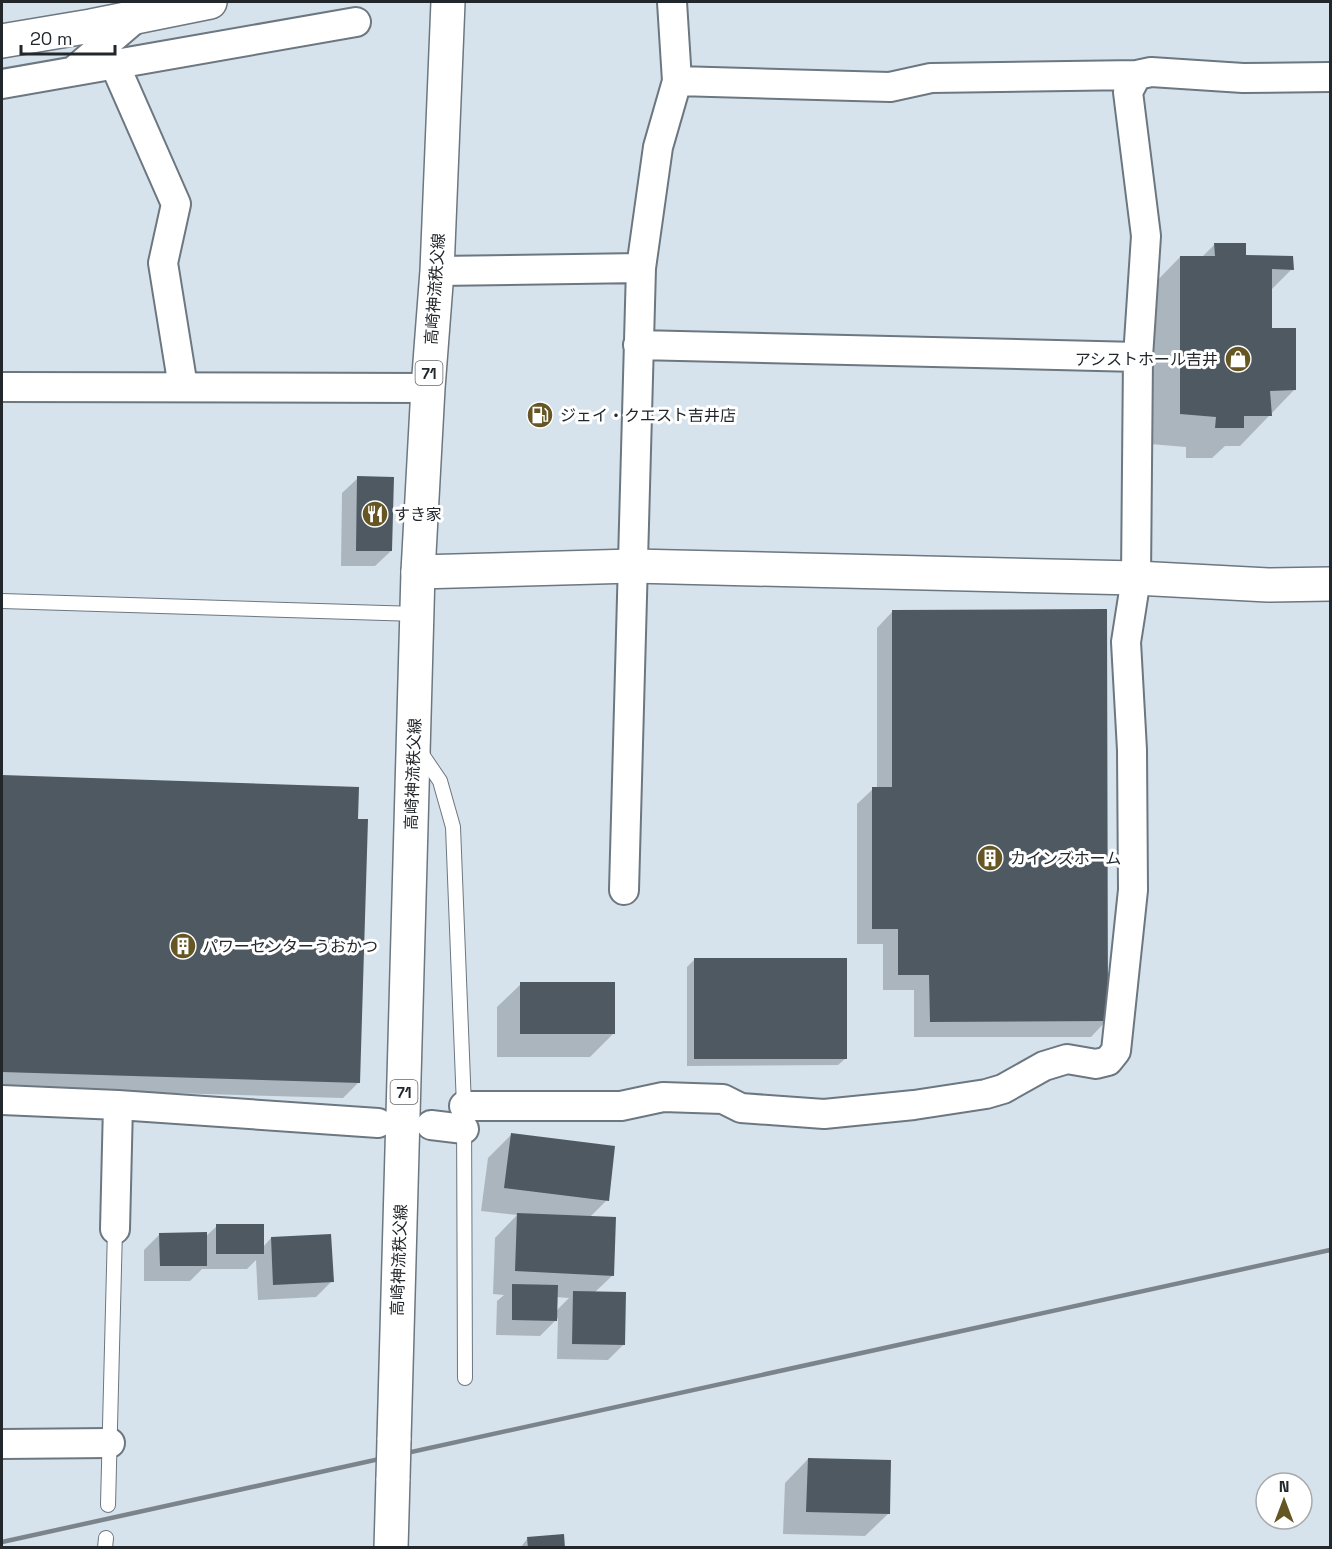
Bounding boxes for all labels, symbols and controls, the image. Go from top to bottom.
scale bar [21,18,116,56]
text: 20 m [30,27,73,50]
street label: 高崎神流秩父線 [421,232,449,346]
shop icon: アシストホール吉井 [1223,344,1253,374]
place label: アシストホール吉井 [1075,349,1218,370]
road number: 71 [416,361,442,385]
fuel station icon: ジェイ・クエスト吉井店 [525,400,555,430]
place label: ジェイ・クエスト吉井店 [560,405,736,426]
restaurant icon: すき家 [360,499,390,529]
place label: すき家 [394,504,442,525]
street label: 高崎神流秩父線 [401,718,425,830]
building icon: カインズホーム [975,843,1005,873]
place label: カインズホーム [1010,848,1121,869]
building icon: パワーセンターうおかつ [168,931,198,961]
place label: パワーセンターうおかつ [202,936,378,957]
road number: 71 [390,1080,418,1104]
street label: 高崎神流秩父線 [387,1204,411,1316]
north arrow [1254,1471,1314,1531]
text: N [1279,1476,1289,1497]

